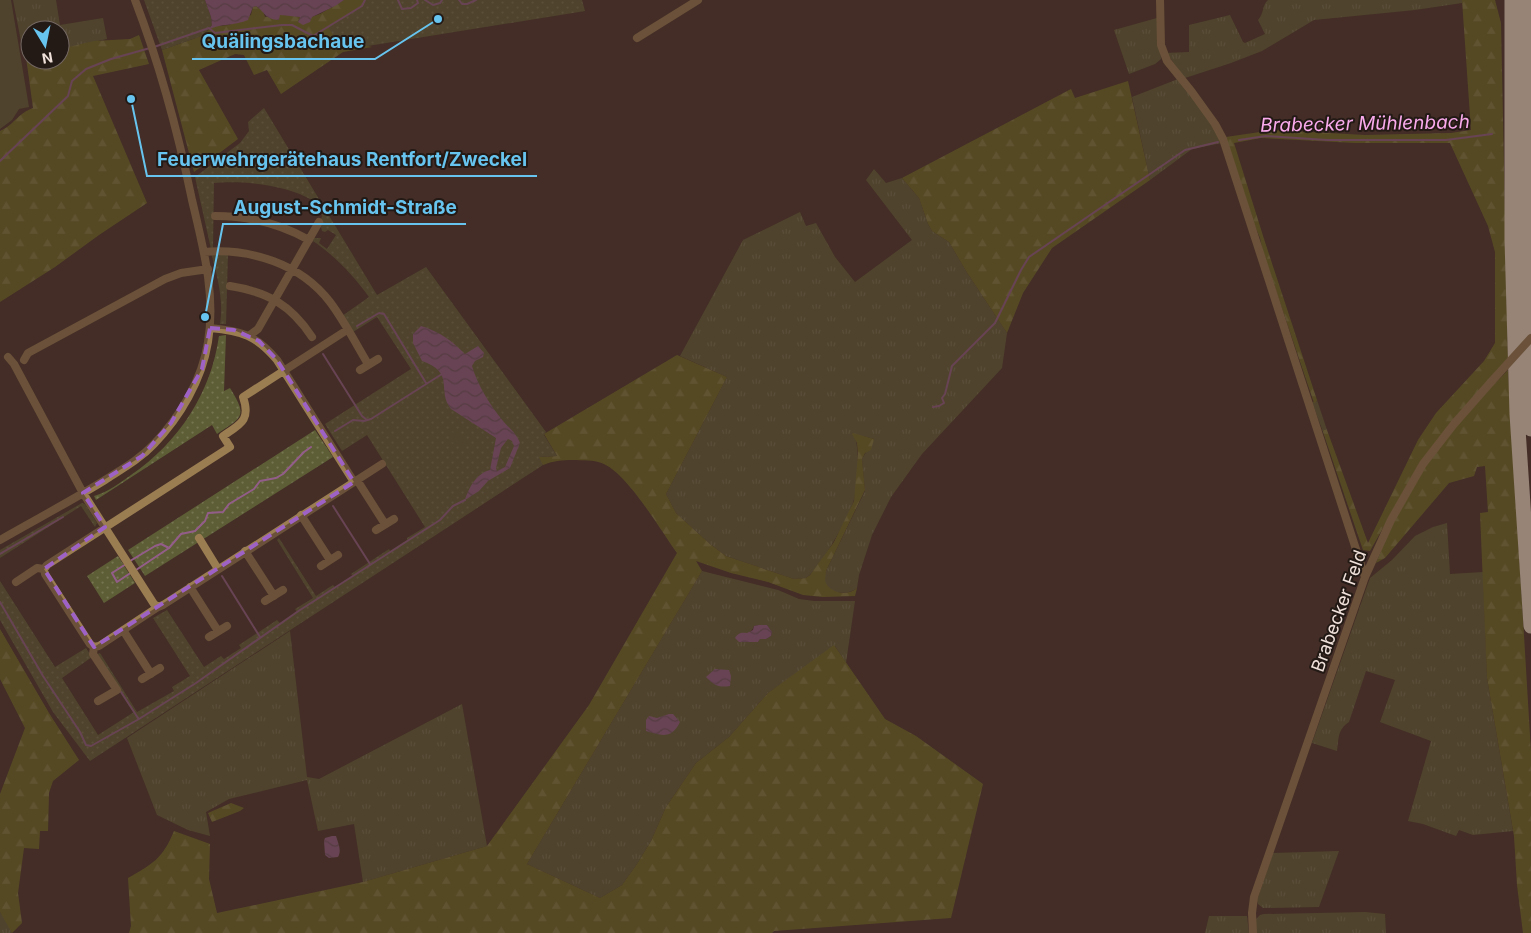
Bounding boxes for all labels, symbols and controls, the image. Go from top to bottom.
north arrow [20,20,70,70]
callout: Quälingsbachaue [192,25,375,59]
text: Quälingsbachaue [202,30,364,53]
text: N [41,49,54,68]
water label: Brabecker Mühlenbach [1260,110,1470,137]
callout: Feuerwehrgerätehaus Rentfort/Zweckel [147,142,537,176]
text: Feuerwehrgerätehaus Rentfort/Zweckel [157,148,527,171]
callout: August-Schmidt-Straße [223,190,466,224]
text: August-Schmidt-Straße [233,196,457,219]
street label: Brabecker Feld [1307,547,1370,675]

